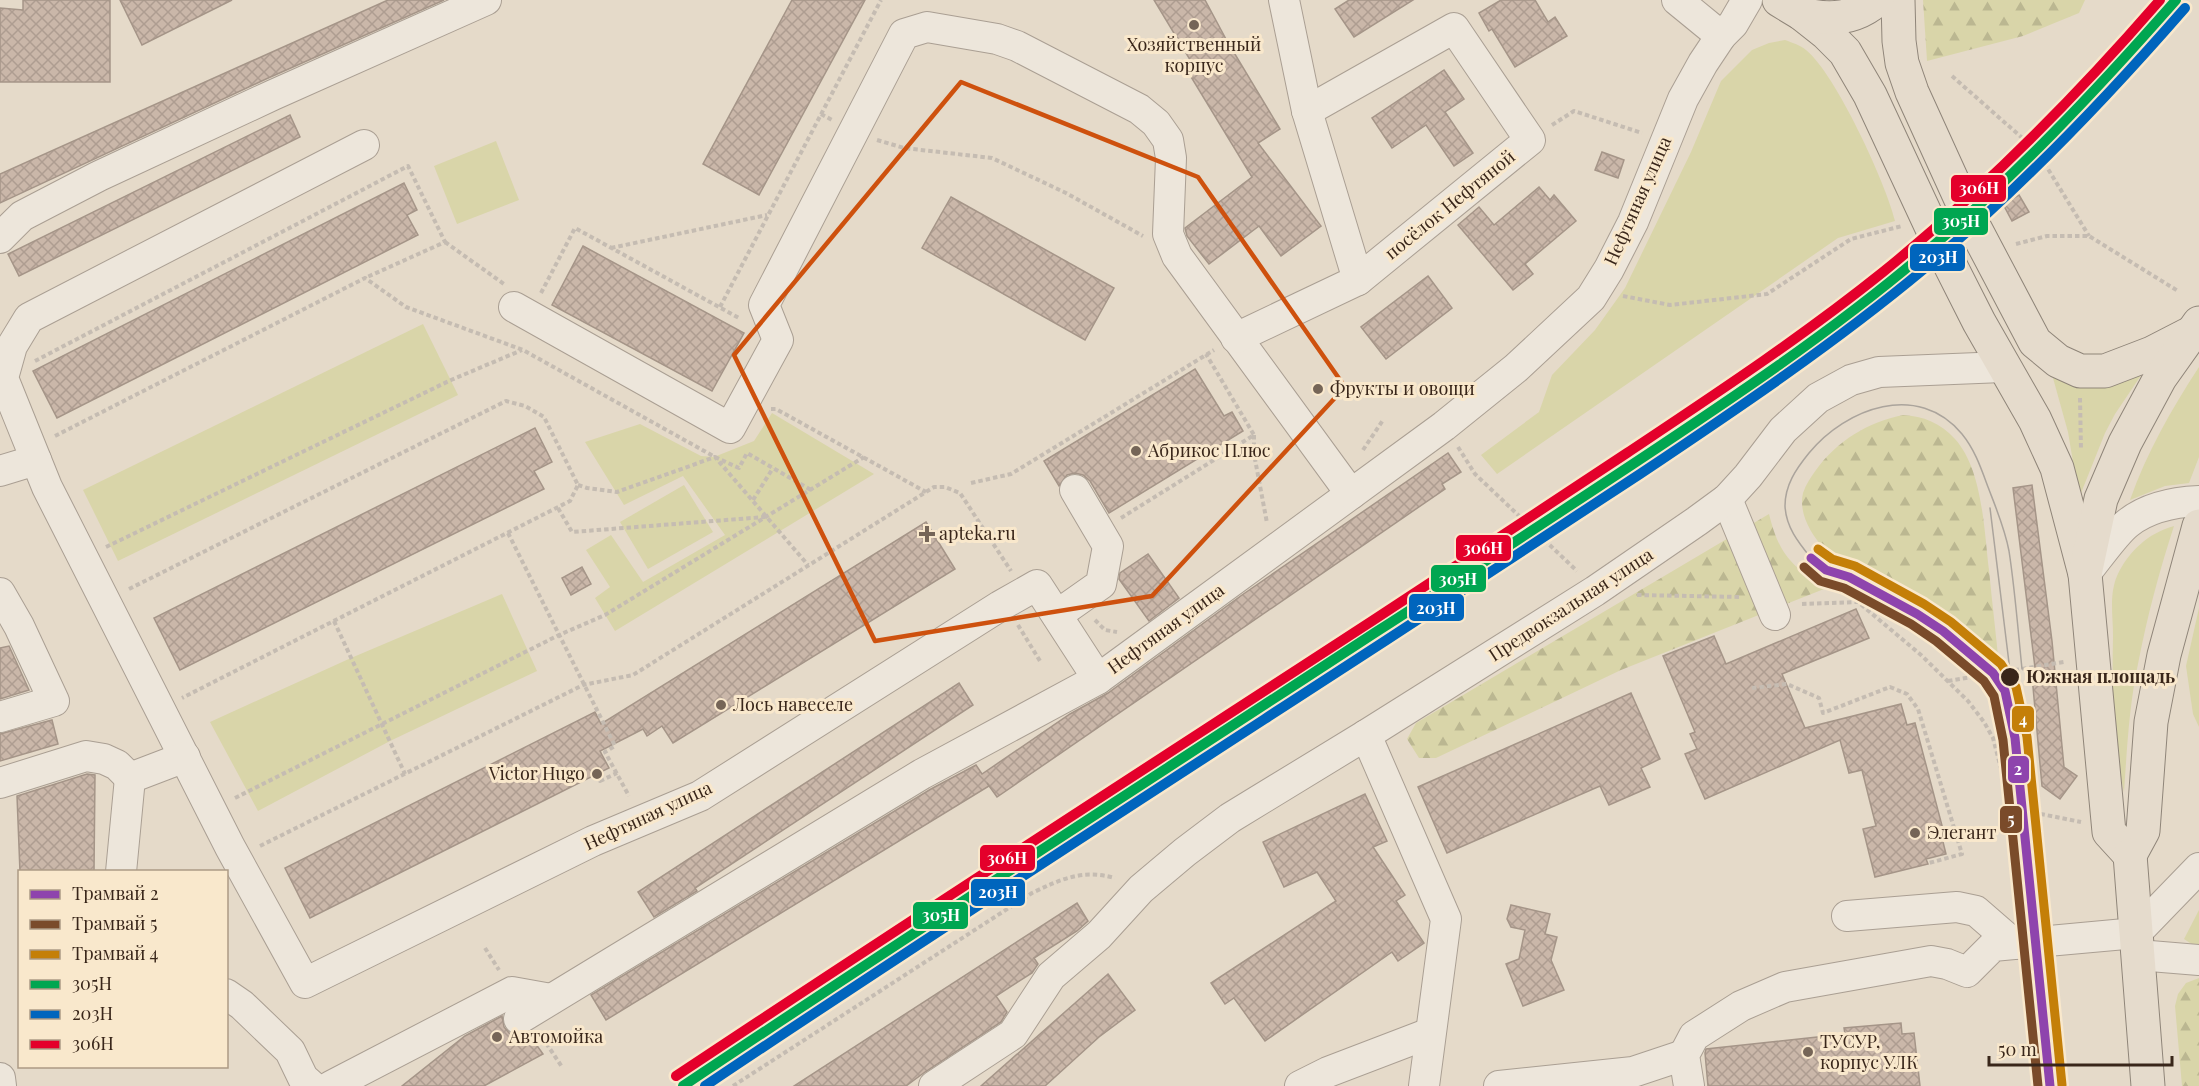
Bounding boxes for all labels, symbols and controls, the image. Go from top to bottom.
marker: Хозяйственный корпус [1187,18,1201,32]
place label: Хозяйственный корпус [1127,32,1261,77]
street label: Нефтяная улица [1598,132,1676,269]
street label: посёлок Нефтяной [1379,144,1520,264]
line badge: 306Н [1950,174,2007,203]
text: 306Н [1959,177,1999,198]
line badge: 305Н [1933,207,1989,236]
text: 305Н [1942,210,1980,231]
line badge: 203Н [1909,243,1966,272]
text: 203Н [1918,246,1958,267]
place label: Фрукты и овощи [1330,376,1475,400]
marker: Фрукты и овощи [1311,382,1325,396]
place label: Абрикос Плюс [1147,438,1271,462]
marker: Абрикос Плюс [1129,444,1143,458]
place label: apteka.ru [939,521,1016,545]
marker: apteka.ru [920,527,934,541]
line badge: 306Н [1455,534,1512,562]
text: 306Н [1463,537,1503,558]
street label: Предвокзальная улица [1484,542,1657,666]
line badge: 305Н [1430,564,1487,593]
text: 305Н [1439,568,1477,589]
street label: Нефтяная улица [1102,578,1229,679]
line badge: 203Н [1408,593,1465,622]
text: 203Н [1416,597,1456,618]
place label: Южная площадь [2026,664,2175,688]
marker: Южная площадь [1999,666,2021,688]
place label: Лось навеселе [732,692,853,716]
marker: Лось навеселе [714,698,728,712]
line badge: 4 [2011,705,2035,733]
text: 4 [2019,708,2027,729]
line badge: 2 [2007,755,2030,784]
text: 2 [2014,758,2022,779]
place label: Victor Hugo [488,761,585,785]
marker: Victor Hugo [590,767,604,781]
street label: Нефтяная улица [580,775,716,855]
line badge: 5 [1999,805,2023,834]
text: 5 [2007,808,2015,829]
place label: Элегант [1927,820,1996,844]
marker: Элегант [1908,826,1922,840]
line badge: 306Н [979,844,1036,872]
text: 306Н [987,847,1027,868]
legend [18,870,228,1068]
line badge: 203Н [970,878,1026,907]
text: Трамвай 2 [72,881,159,905]
text: 203Н [978,881,1018,902]
line badge: 305Н [912,901,969,930]
text: 305Н [922,904,960,925]
text: Трамвай 5 [72,911,157,935]
text: Трамвай 4 [72,941,159,965]
text: 305Н [72,971,112,995]
text: 203Н [72,1001,113,1025]
place label: Автомойка [508,1024,603,1048]
place label: ТУСУР, корпус УЛК [1820,1029,1918,1074]
scale bar [1989,1029,2172,1067]
marker: Автомойка [490,1030,504,1044]
text: 306Н [72,1031,114,1055]
text: 50 m [1998,1037,2037,1061]
marker: ТУСУР, корпус УЛК [1801,1045,1815,1059]

